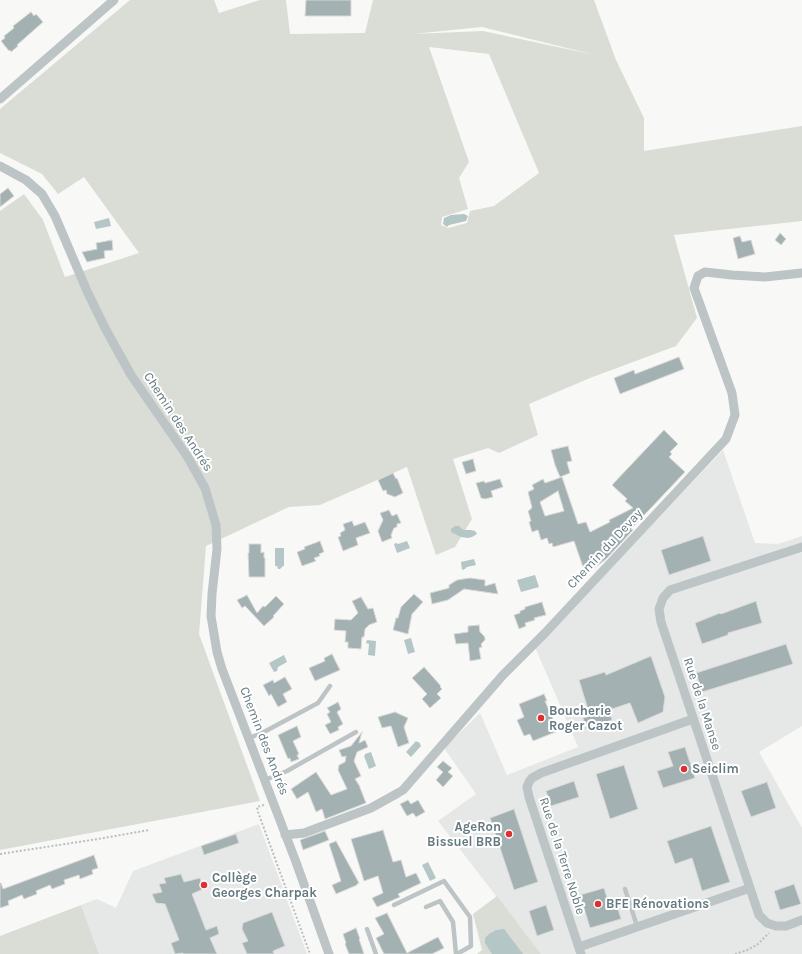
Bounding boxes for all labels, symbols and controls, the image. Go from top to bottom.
street label: Chemin des Andrés [140,370,216,474]
street label: Chemin du Devay [564,506,646,592]
street label: Rue de la Manse [680,656,724,752]
street label: Chemin des Andrés [236,685,292,797]
place label: Boucherie Roger Cazot [549,703,622,734]
marker: Boucherie Roger Cazot [536,713,546,723]
place label: Seiclim [692,761,739,777]
marker: Seiclim [679,764,689,774]
street label: Rue de la Terre Noble [536,795,588,917]
place label: AgeRon Bissuel BRB [427,819,501,850]
marker: AgeRon Bissuel BRB [504,829,514,839]
place label: Collège Georges Charpak [212,870,317,901]
marker: Collège Georges Charpak [199,880,209,890]
place label: BFE Rénovations [606,896,709,912]
marker: BFE Rénovations [593,899,603,909]

